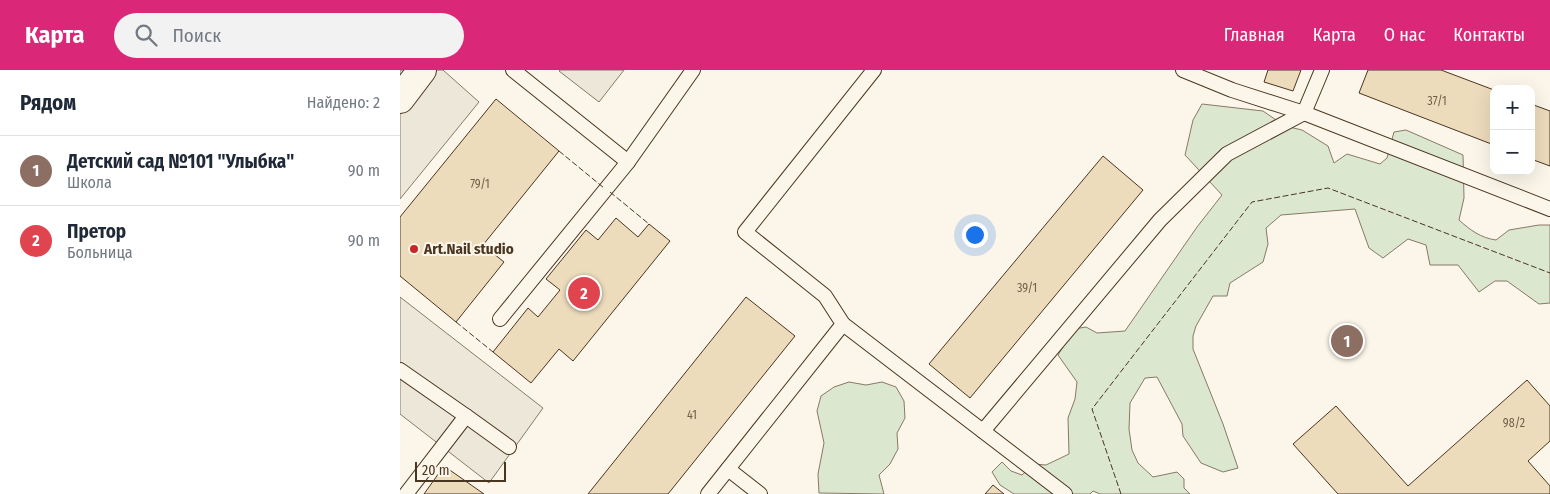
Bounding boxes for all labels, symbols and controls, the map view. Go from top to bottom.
search box [114,13,464,58]
text: Карта [25,21,84,49]
icon: search [132,21,160,49]
text: Поиск [172,24,221,47]
text: Главная [1224,24,1285,46]
text: Карта [1313,24,1356,46]
text: О нас [1384,24,1425,46]
text: Контакты [1453,24,1525,46]
map controls [1490,85,1535,175]
button: + [1490,85,1535,130]
text: Рядом [20,90,76,116]
text: Найдено: 2 [307,93,380,112]
house number: 37/1 [1427,94,1447,108]
button: − [1490,130,1535,175]
text: Детский сад №101 "Улыбка" [67,150,294,173]
text: 1 [33,161,39,180]
text: 90 m [348,161,380,180]
text: Школа [67,173,112,192]
house number: 79/1 [470,177,490,191]
text: Претор [67,220,126,243]
your location [962,222,988,248]
text: 2 [32,231,40,250]
text: 90 m [348,231,380,250]
place label: Art.Nail studio [423,240,514,258]
text: Больница [67,243,133,262]
marker: Art.Nail studio [408,243,420,255]
pin: 2 [568,274,600,312]
house number: 39/1 [1017,281,1037,295]
pin: 1 [1331,322,1363,360]
house number: 41 [687,408,697,422]
house number: 98/2 [1503,416,1525,430]
scale bar [415,459,506,482]
text: 20 m [422,462,450,479]

